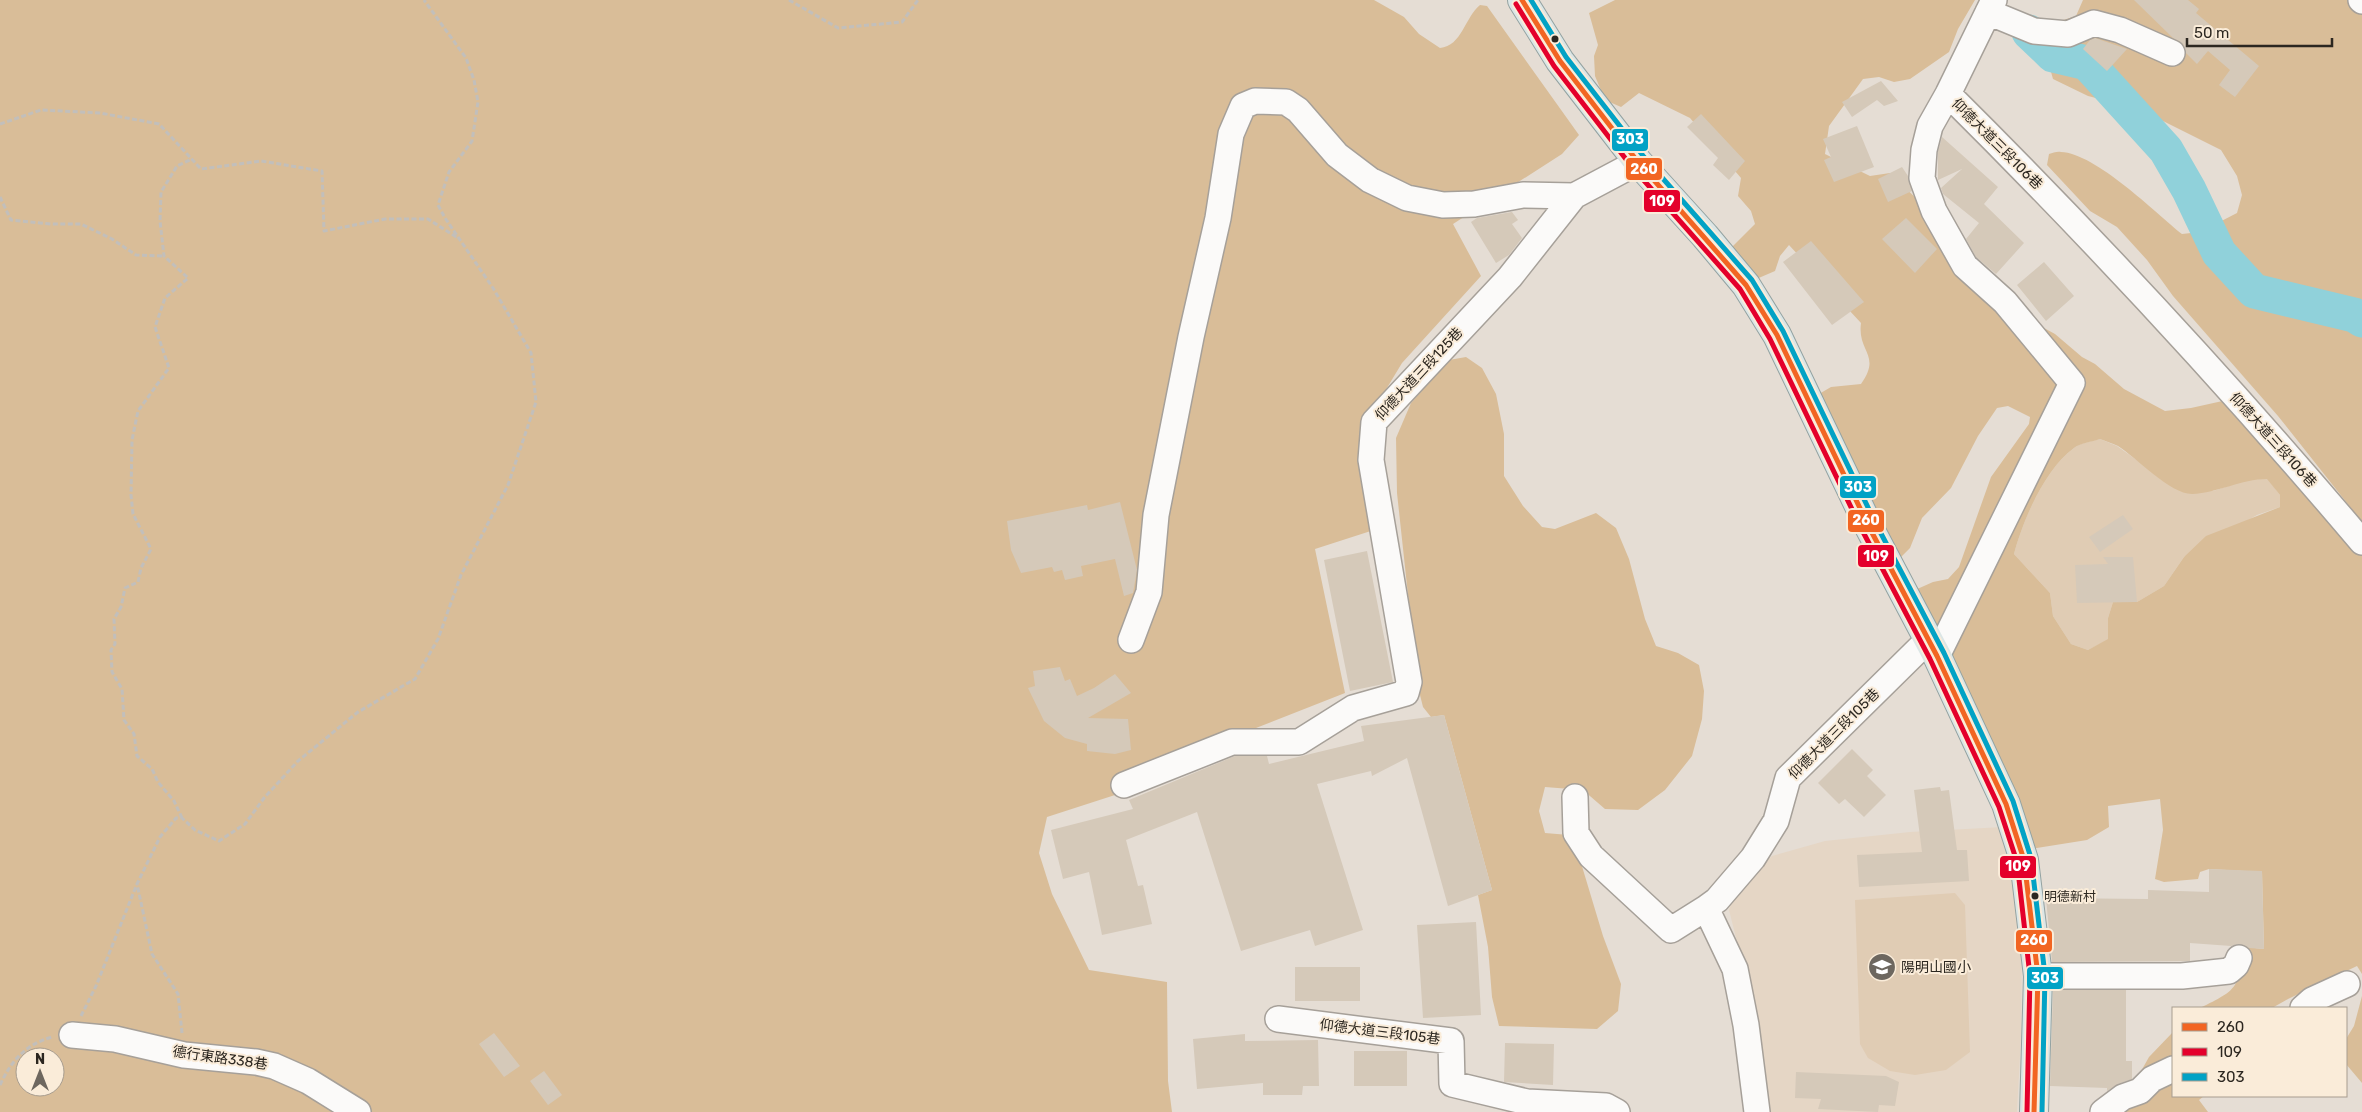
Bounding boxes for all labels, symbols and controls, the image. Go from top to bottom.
scale bar [2187,15,2332,47]
text: 50 m [2194,24,2229,42]
unlabelled marker [1550,34,1560,44]
street label: 仰德大道三段106巷 [1948,95,2046,193]
line badge: 303 [1611,128,1649,152]
text: 303 [1616,131,1644,148]
line badge: 260 [1625,157,1663,181]
text: 260 [1630,161,1658,178]
line badge: 109 [1643,189,1681,213]
text: 109 [1649,193,1675,210]
street label: 仰德大道三段125巷 [1372,324,1466,424]
street label: 仰德大道三段106巷 [2226,389,2320,491]
line badge: 303 [1839,475,1877,499]
text: 303 [1844,479,1872,496]
line badge: 260 [1847,509,1885,533]
text: 260 [1852,512,1880,529]
line badge: 109 [1857,544,1895,568]
text: 109 [1863,548,1889,565]
street label: 仰德大道三段105巷 [1785,685,1883,783]
line badge: 109 [1999,855,2037,879]
text: 109 [2005,858,2031,875]
place label: 明德新村 [2044,889,2096,904]
marker: 明德新村 [2030,891,2040,901]
line badge: 260 [2015,929,2053,953]
text: 260 [2020,932,2048,949]
school or university icon: 陽明山國小 [1867,952,1897,982]
place label: 陽明山國小 [1901,959,1971,976]
line badge: 303 [2026,966,2064,990]
text: 303 [2031,970,2059,987]
legend [2172,1007,2347,1097]
street label: 仰德大道三段105巷 [1319,1016,1441,1048]
text: 260 [2217,1018,2244,1036]
street label: 德行東路338巷 [171,1043,269,1073]
text: 109 [2217,1043,2242,1061]
north arrow [15,1047,65,1097]
text: N [35,1051,45,1068]
text: 303 [2217,1068,2245,1086]

